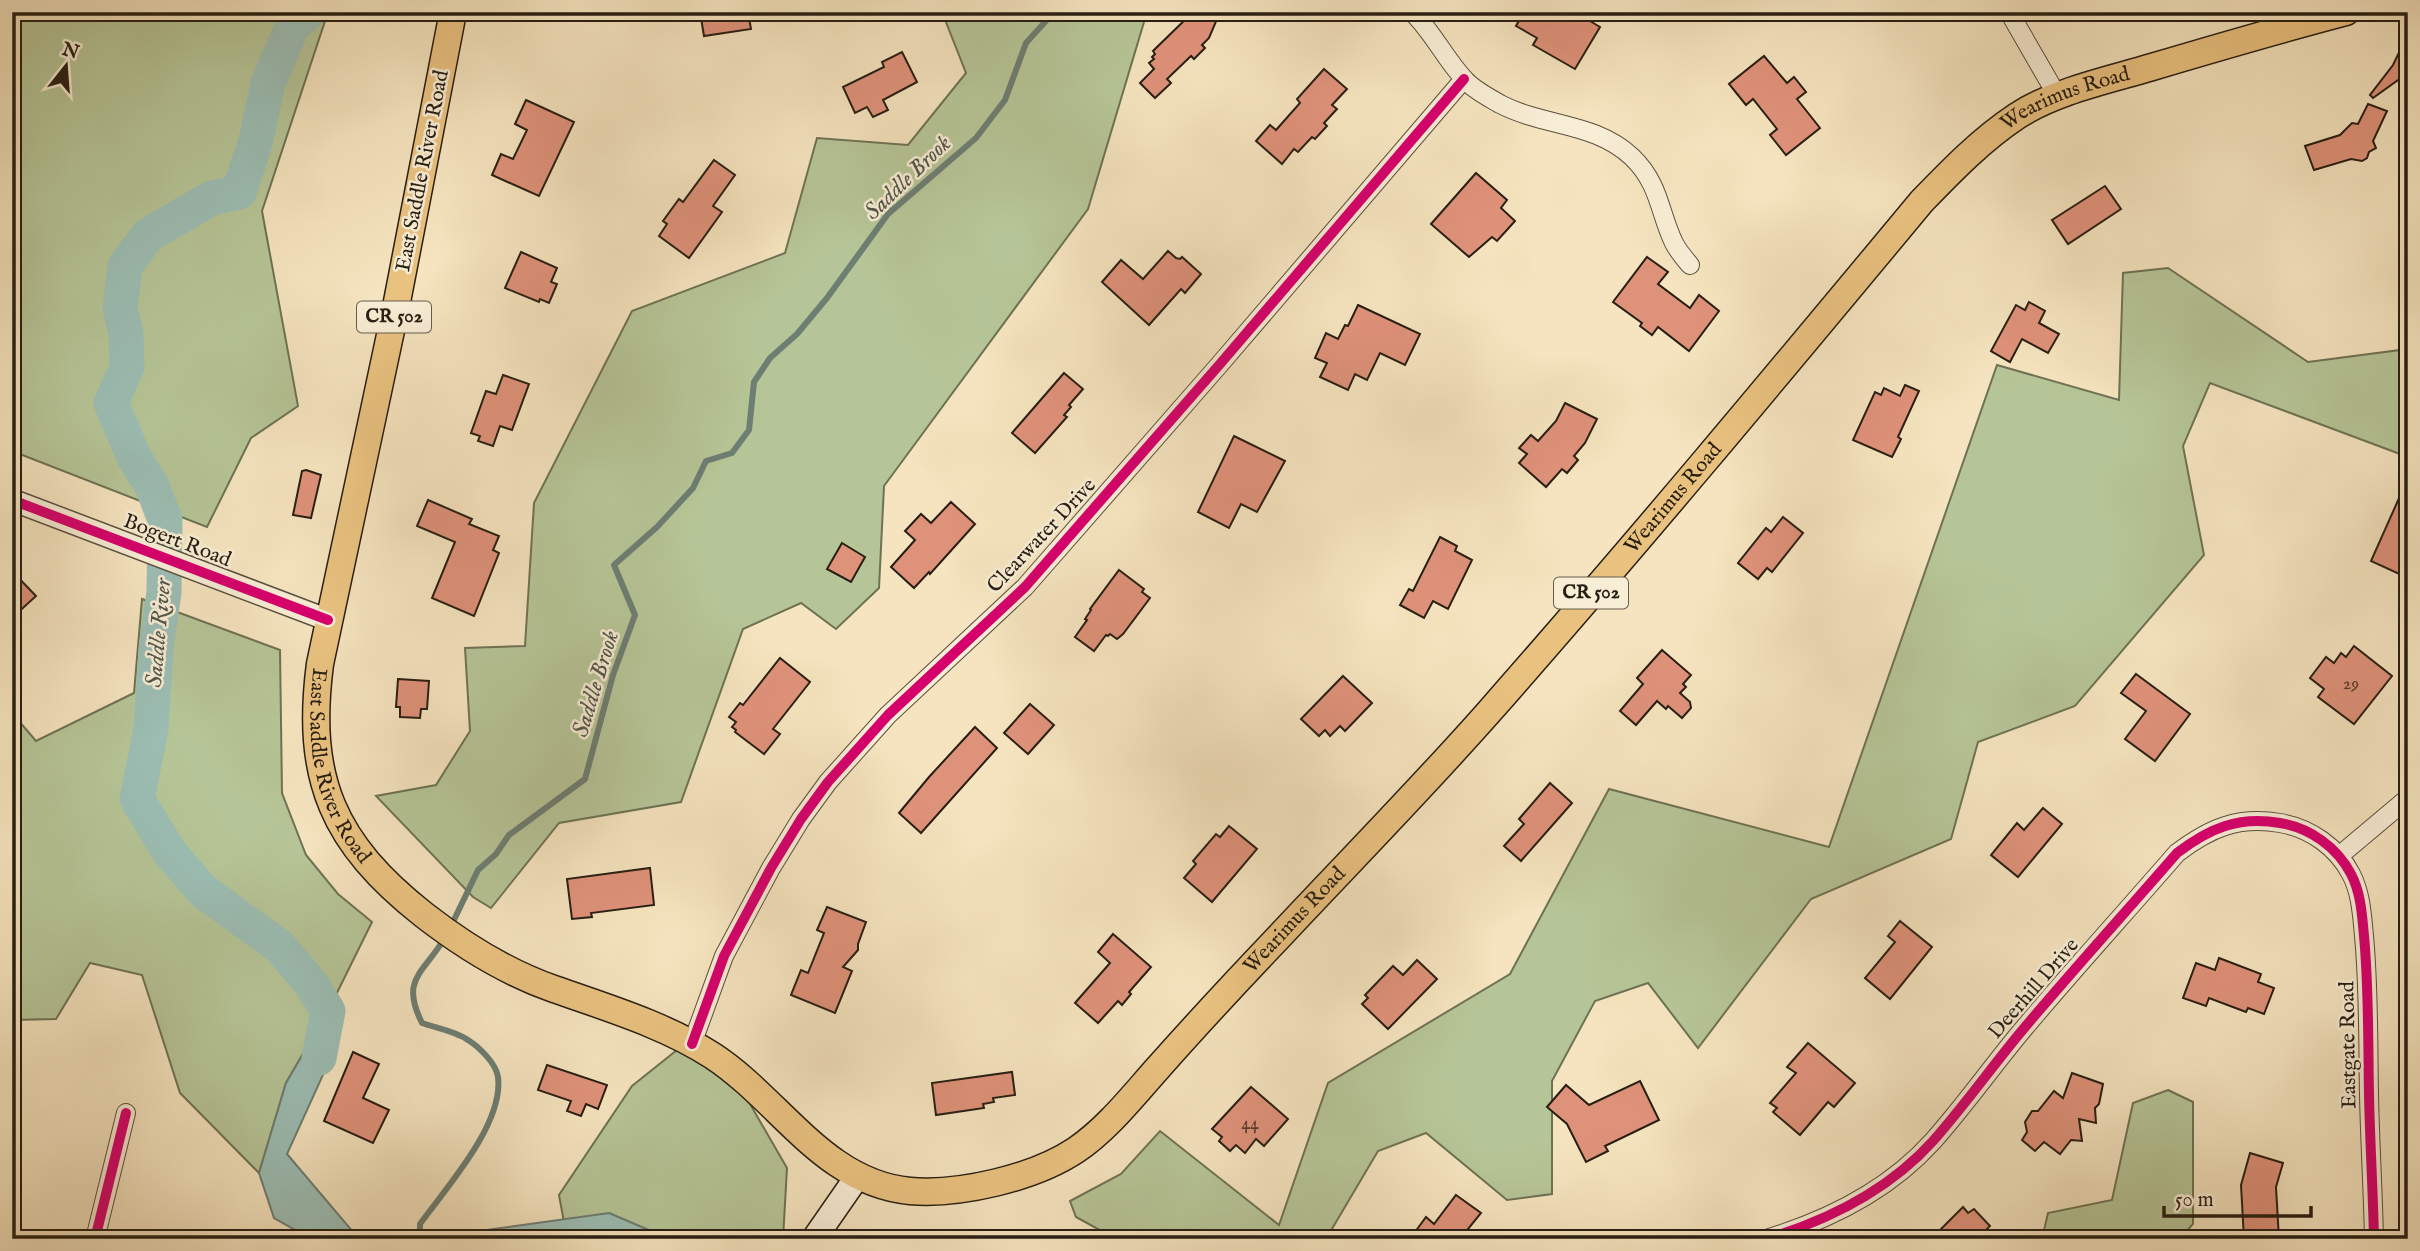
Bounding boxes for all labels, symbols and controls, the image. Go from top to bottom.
north arrow [32,32,102,102]
text: N [58,37,82,66]
street label: Wearimus Road [1995,60,2134,137]
street label: East Saddle River Road [390,67,456,274]
water label: Saddle Brook [858,129,958,227]
road number: CR 502 [357,302,431,332]
street label: Wearimus Road [1618,436,1728,559]
street label: Clearwater Drive [982,472,1103,599]
street label: Bogert Road [119,508,235,574]
water label: Saddle River [140,576,178,689]
road number: CR 502 [1554,578,1628,608]
water label: Saddle Brook [566,627,626,741]
street label: East Saddle River Road [303,667,378,870]
house number: 29 [2343,673,2359,696]
street label: Wearimus Road [1238,860,1352,979]
street label: Deerhill Drive [1983,932,2086,1045]
street label: Eastgate Road [2334,980,2364,1109]
house number: 44 [1241,1113,1259,1136]
scale bar [2164,1174,2312,1218]
text: 50 m [2175,1187,2214,1214]

